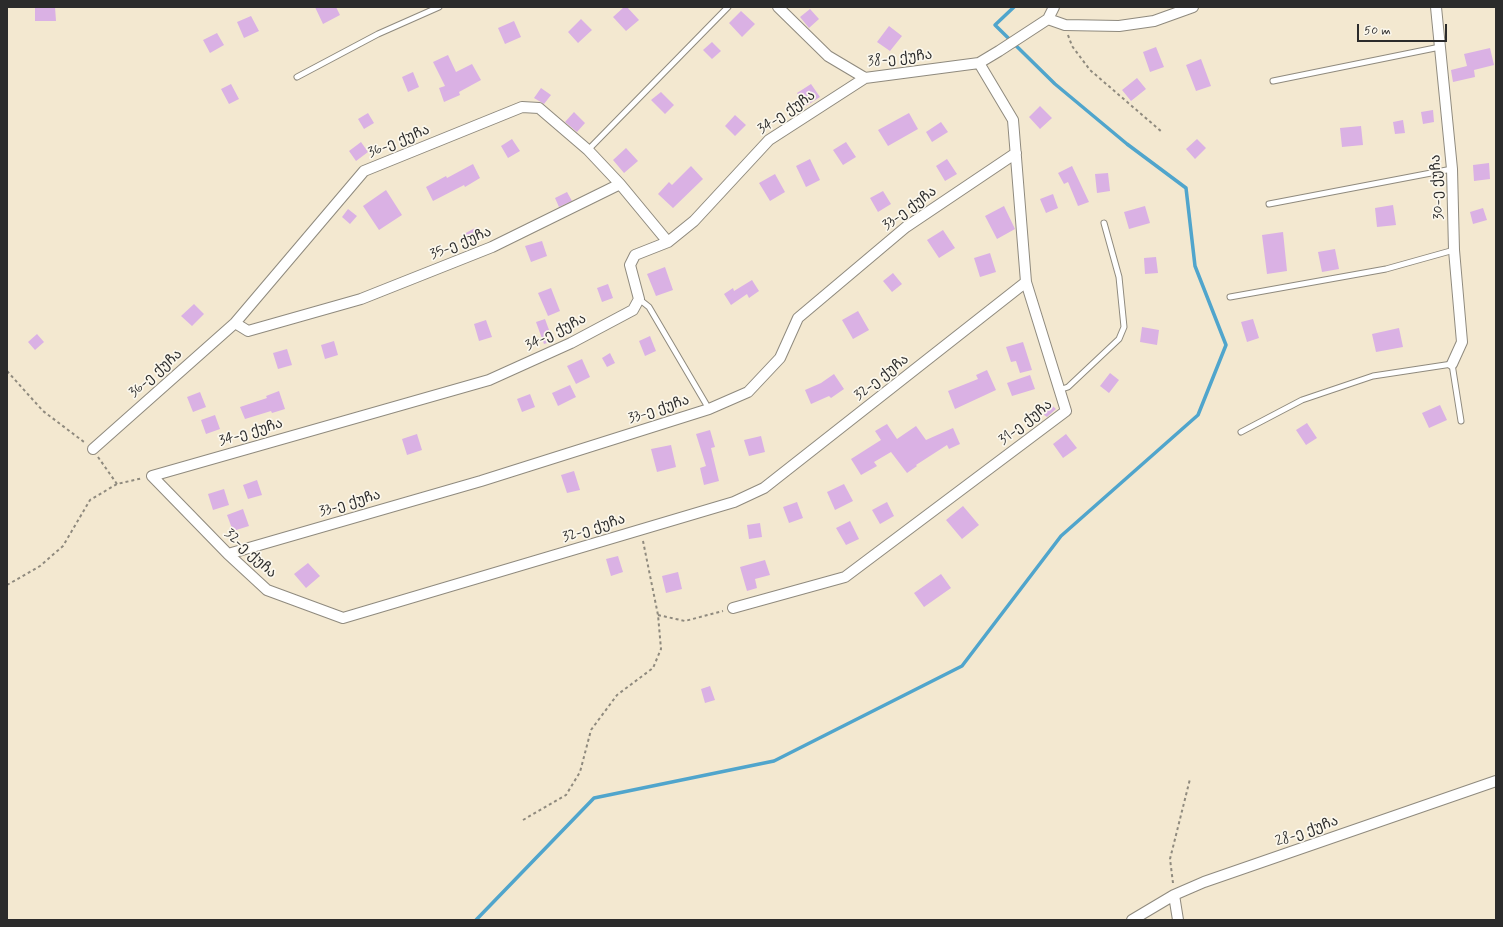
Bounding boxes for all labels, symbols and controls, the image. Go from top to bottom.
scale bar [1359,16,1449,42]
text: 50 m [1364,23,1391,39]
street label: 38-ე ქუჩა [867,47,933,71]
street label: 34-ე ქუჩა [755,88,819,138]
street label: 36-ე ქუჩა [366,122,432,162]
street label: 30-ე ქუჩა [1428,154,1448,220]
street label: 33-ე ქუჩა [879,184,941,234]
street label: 35-ე ქუჩა [428,224,494,264]
street label: 34-ე ქუჩა [523,311,589,355]
street label: 36-ე ქუჩა [126,346,186,402]
street label: 32-ე ქუჩა [851,351,913,405]
street label: 33-ე ქუჩა [626,392,692,428]
street label: 31-ე ქუჩა [996,397,1056,449]
street label: 34-ე ქუჩა [217,416,285,450]
street label: 33-ე ქუჩა [317,487,383,521]
street label: 32-ე ქუჩა [561,512,627,546]
street label: 32-ე ქუჩა [221,526,279,582]
street label: 28-ე ქუჩა [1273,813,1341,851]

